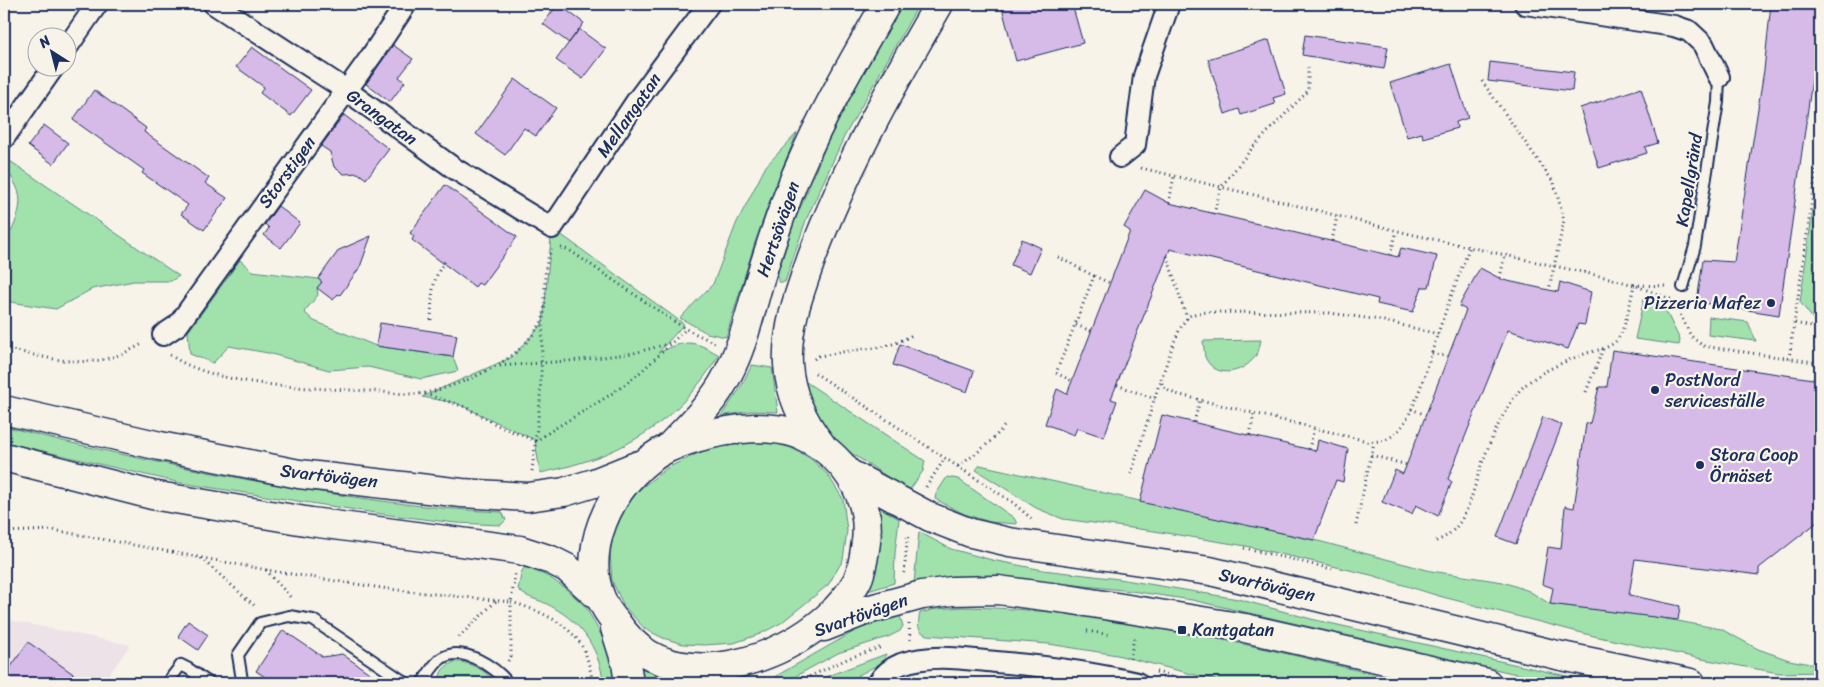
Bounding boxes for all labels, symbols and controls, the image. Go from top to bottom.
north arrow [28,28,78,78]
text: N [33,29,56,55]
street label: Mellangatan [588,66,670,164]
street label: Grangatan [339,80,425,154]
street label: Storstigen [250,129,325,215]
street label: Kapellgränd [1666,130,1712,229]
street label: Hertsövägen [747,177,809,281]
place label: Pizzeria Mafez [1644,287,1761,319]
marker: Pizzeria Mafez [1765,297,1777,309]
place label: PostNord serviceställe [1664,364,1765,417]
marker: PostNord serviceställe [1649,384,1661,396]
place label: Stora Coop Örnäset [1710,439,1799,492]
street label: Svartövägen [278,454,380,498]
marker: Stora Coop Örnäset [1694,459,1706,471]
street label: Svartövägen [1216,558,1319,612]
street label: Svartövägen [809,584,913,646]
place label: Kantgatan [1192,614,1275,646]
marker: Kantgatan [1176,624,1188,636]

